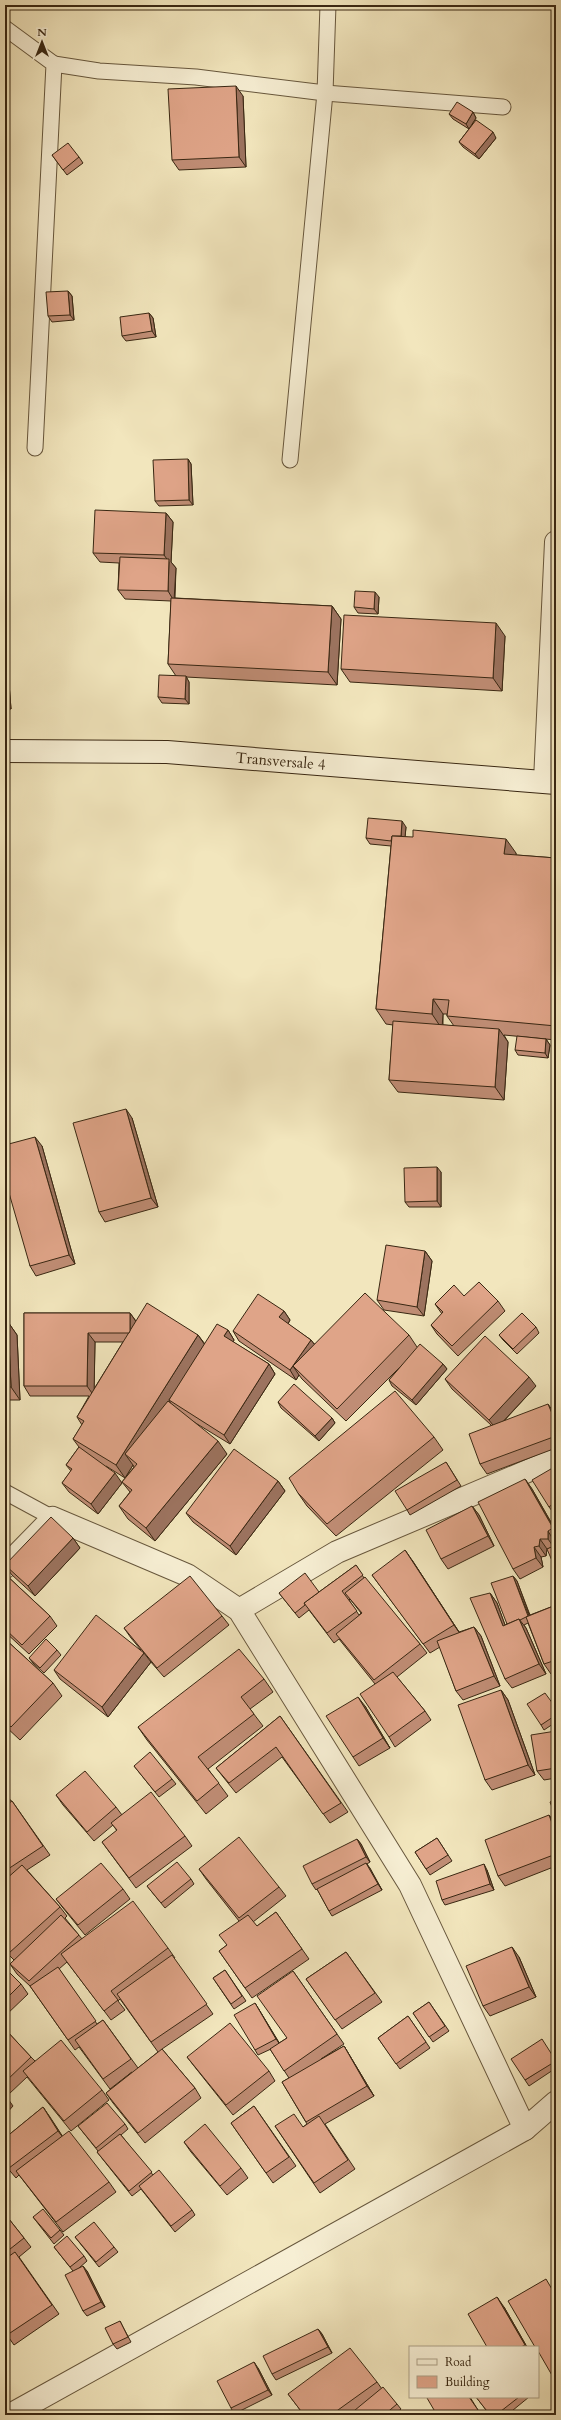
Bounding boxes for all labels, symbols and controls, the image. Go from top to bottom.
north arrow [22,22,62,62]
text: N [37,25,47,40]
street label: Transversale 4 [235,748,327,775]
legend [409,2346,539,2398]
text: Road [445,2354,472,2370]
text: Building [445,2374,490,2390]

